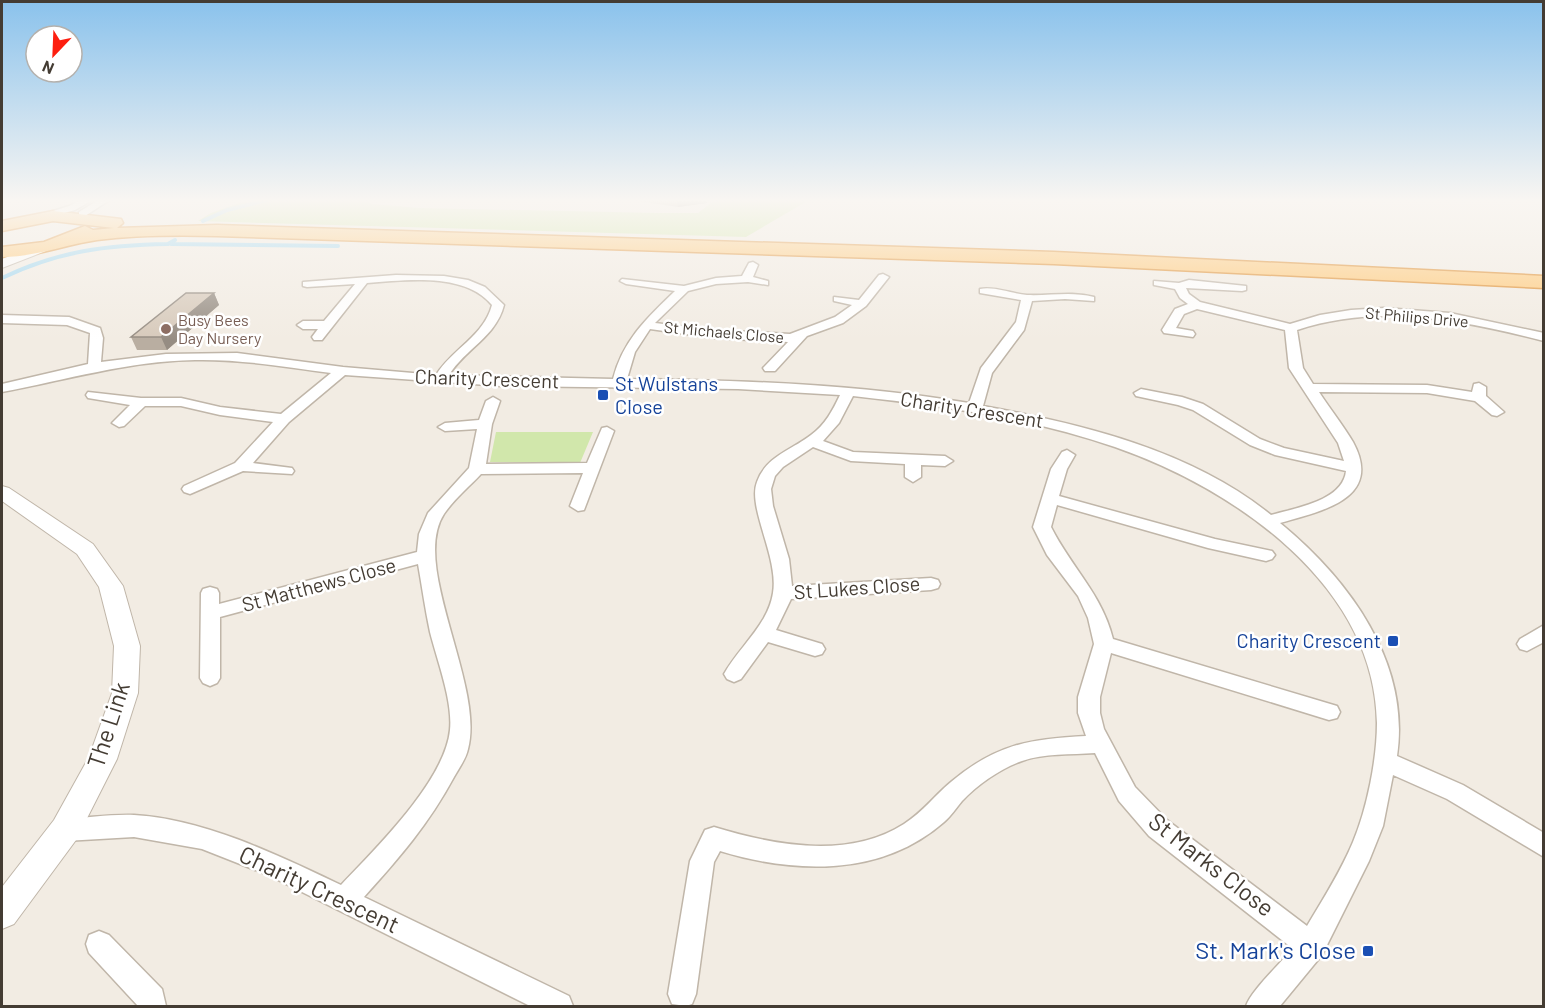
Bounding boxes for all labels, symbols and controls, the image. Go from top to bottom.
north arrow [24,24,84,84]
text: N [39,57,57,79]
street label: St Philips Drive [1365,303,1470,330]
place label: Busy Bees Day Nursery [178,310,262,347]
street label: St Michaels Close [663,317,785,346]
marker: Busy Bees Day Nursery [159,322,173,336]
street label: Charity Crescent [414,363,560,393]
place label: St Wulstans Close [615,371,718,418]
street label: Charity Crescent [899,386,1045,432]
marker: St Wulstans Close [596,388,610,402]
street label: St Matthews Close [239,552,398,616]
street label: St Lukes Close [793,571,921,603]
place label: Charity Crescent [1237,628,1381,652]
marker: Charity Crescent [1386,634,1400,648]
street label: The Link [80,678,135,771]
street label: St Marks Close [1143,806,1281,922]
street label: Charity Crescent [235,839,404,938]
place label: St. Mark's Close [1195,935,1356,964]
marker: St. Mark's Close [1361,944,1375,958]

